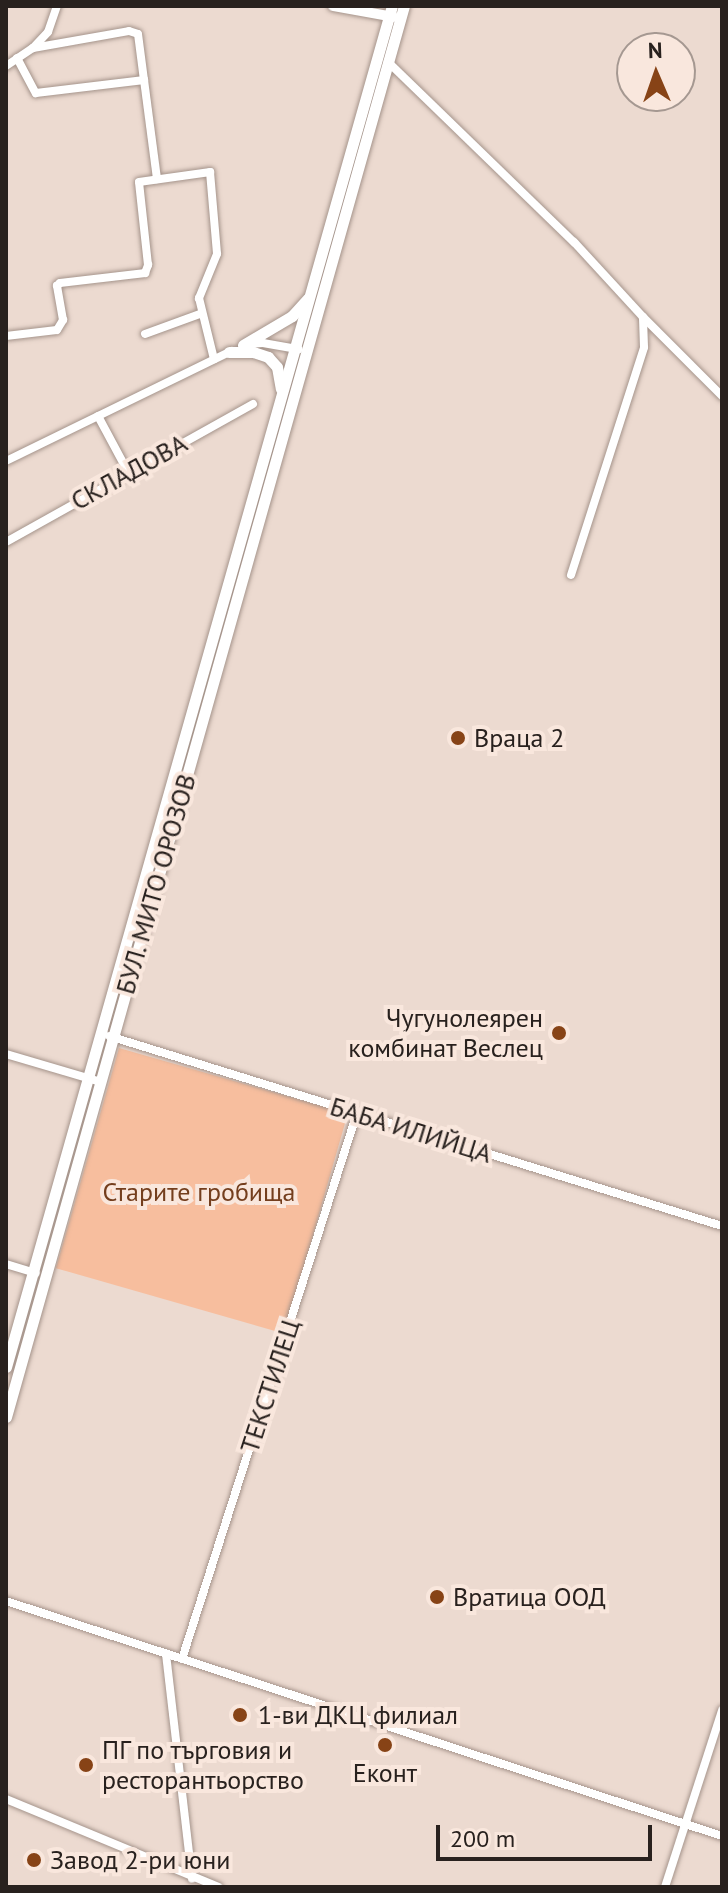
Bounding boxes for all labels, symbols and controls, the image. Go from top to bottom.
north arrow [616,32,696,112]
text: N [648,36,663,64]
street label: СКЛАДОВА [66,427,192,517]
place label: Враца 2 [474,722,564,754]
marker: Враца 2 [449,729,467,747]
street label: БУЛ. МИТО ОРОЗОВ [109,769,203,999]
place label: Чугунолеярен комбинат Веслец [347,1002,543,1064]
marker: Чугунолеярен комбинат Веслец [550,1024,568,1042]
street label: БАБА ИЛИЙЦА [326,1090,496,1170]
park label: Старите гробища [102,1176,296,1208]
street label: ТЕКСТИЛЕЦ [234,1315,306,1457]
place label: Вратица ООД [453,1581,606,1613]
marker: Вратица ООД [428,1588,446,1606]
place label: 1-ви ДКЦ филиал [258,1699,459,1731]
marker: 1-ви ДКЦ филиал [229,1704,251,1726]
place label: ПГ по търговия и ресторантьорство [102,1734,304,1796]
marker: Еконт [376,1736,394,1754]
marker: ПГ по търговия и ресторантьорство [77,1756,95,1774]
place label: Еконт [353,1757,417,1789]
scale bar [440,1809,656,1859]
text: 200 m [450,1823,515,1854]
place label: Завод 2-ри юни [50,1844,230,1876]
marker: Завод 2-ри юни [25,1851,43,1869]

